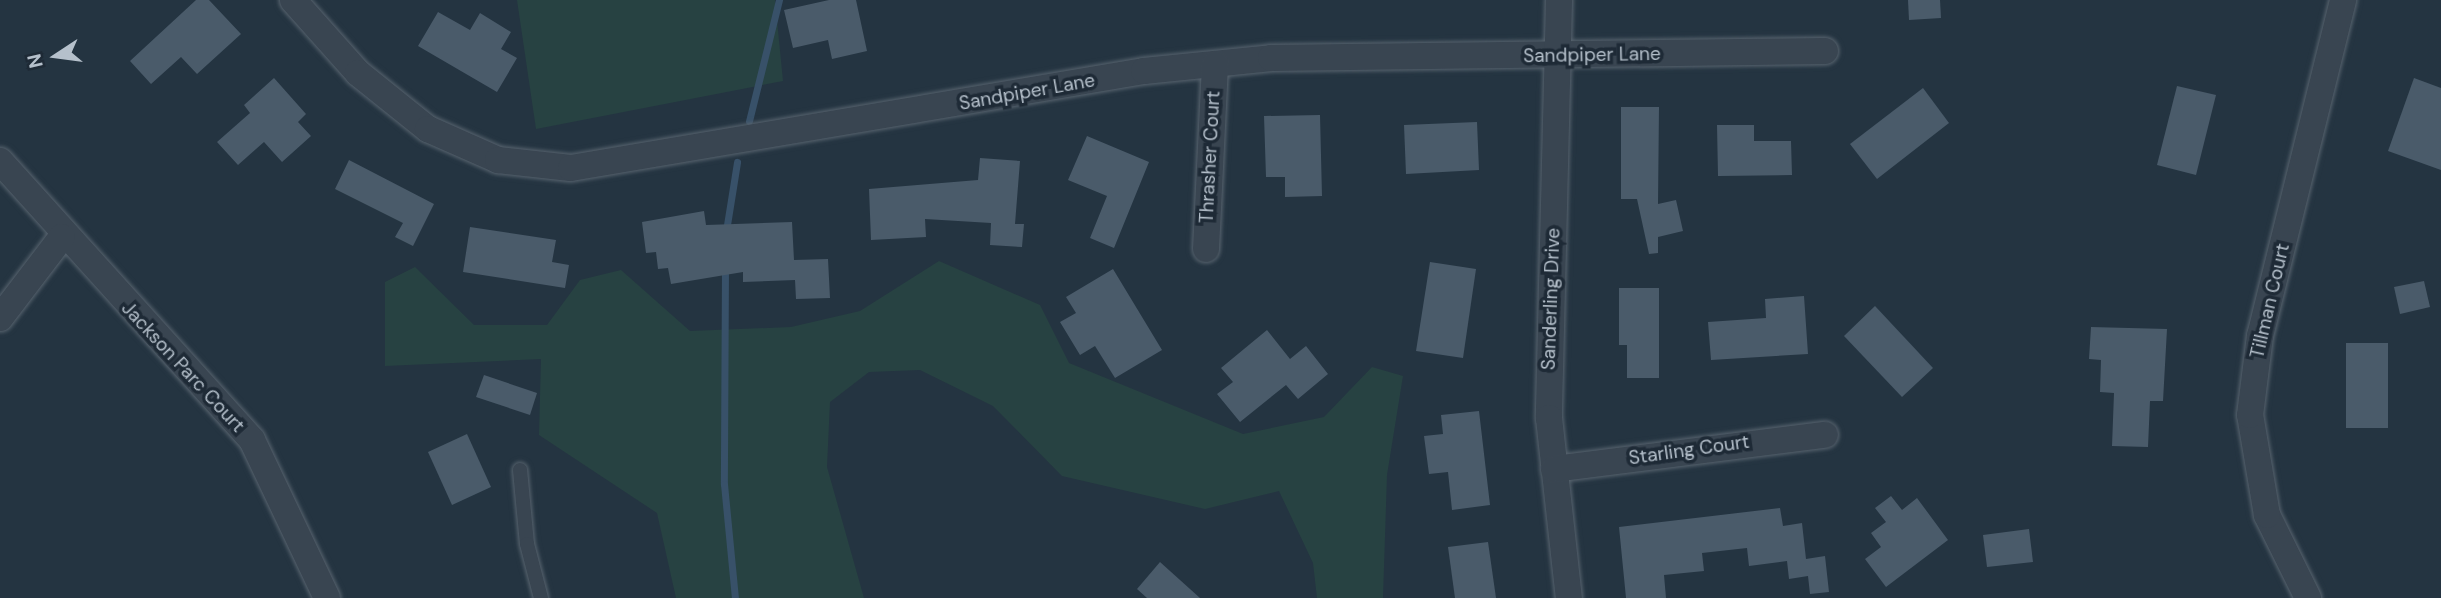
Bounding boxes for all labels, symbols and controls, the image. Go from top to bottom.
north arrow [21,21,91,91]
street label: Sandpiper Lane [1523,42,1661,68]
text: N [21,51,49,70]
street label: Sandpiper Lane [957,69,1097,115]
street label: Thrasher Court [1195,90,1225,224]
street label: Sanderling Drive [1537,227,1565,371]
street label: Tillman Court [2246,241,2294,361]
street label: Jackson Parc Court [117,297,249,437]
street label: Starling Court [1627,430,1751,470]

